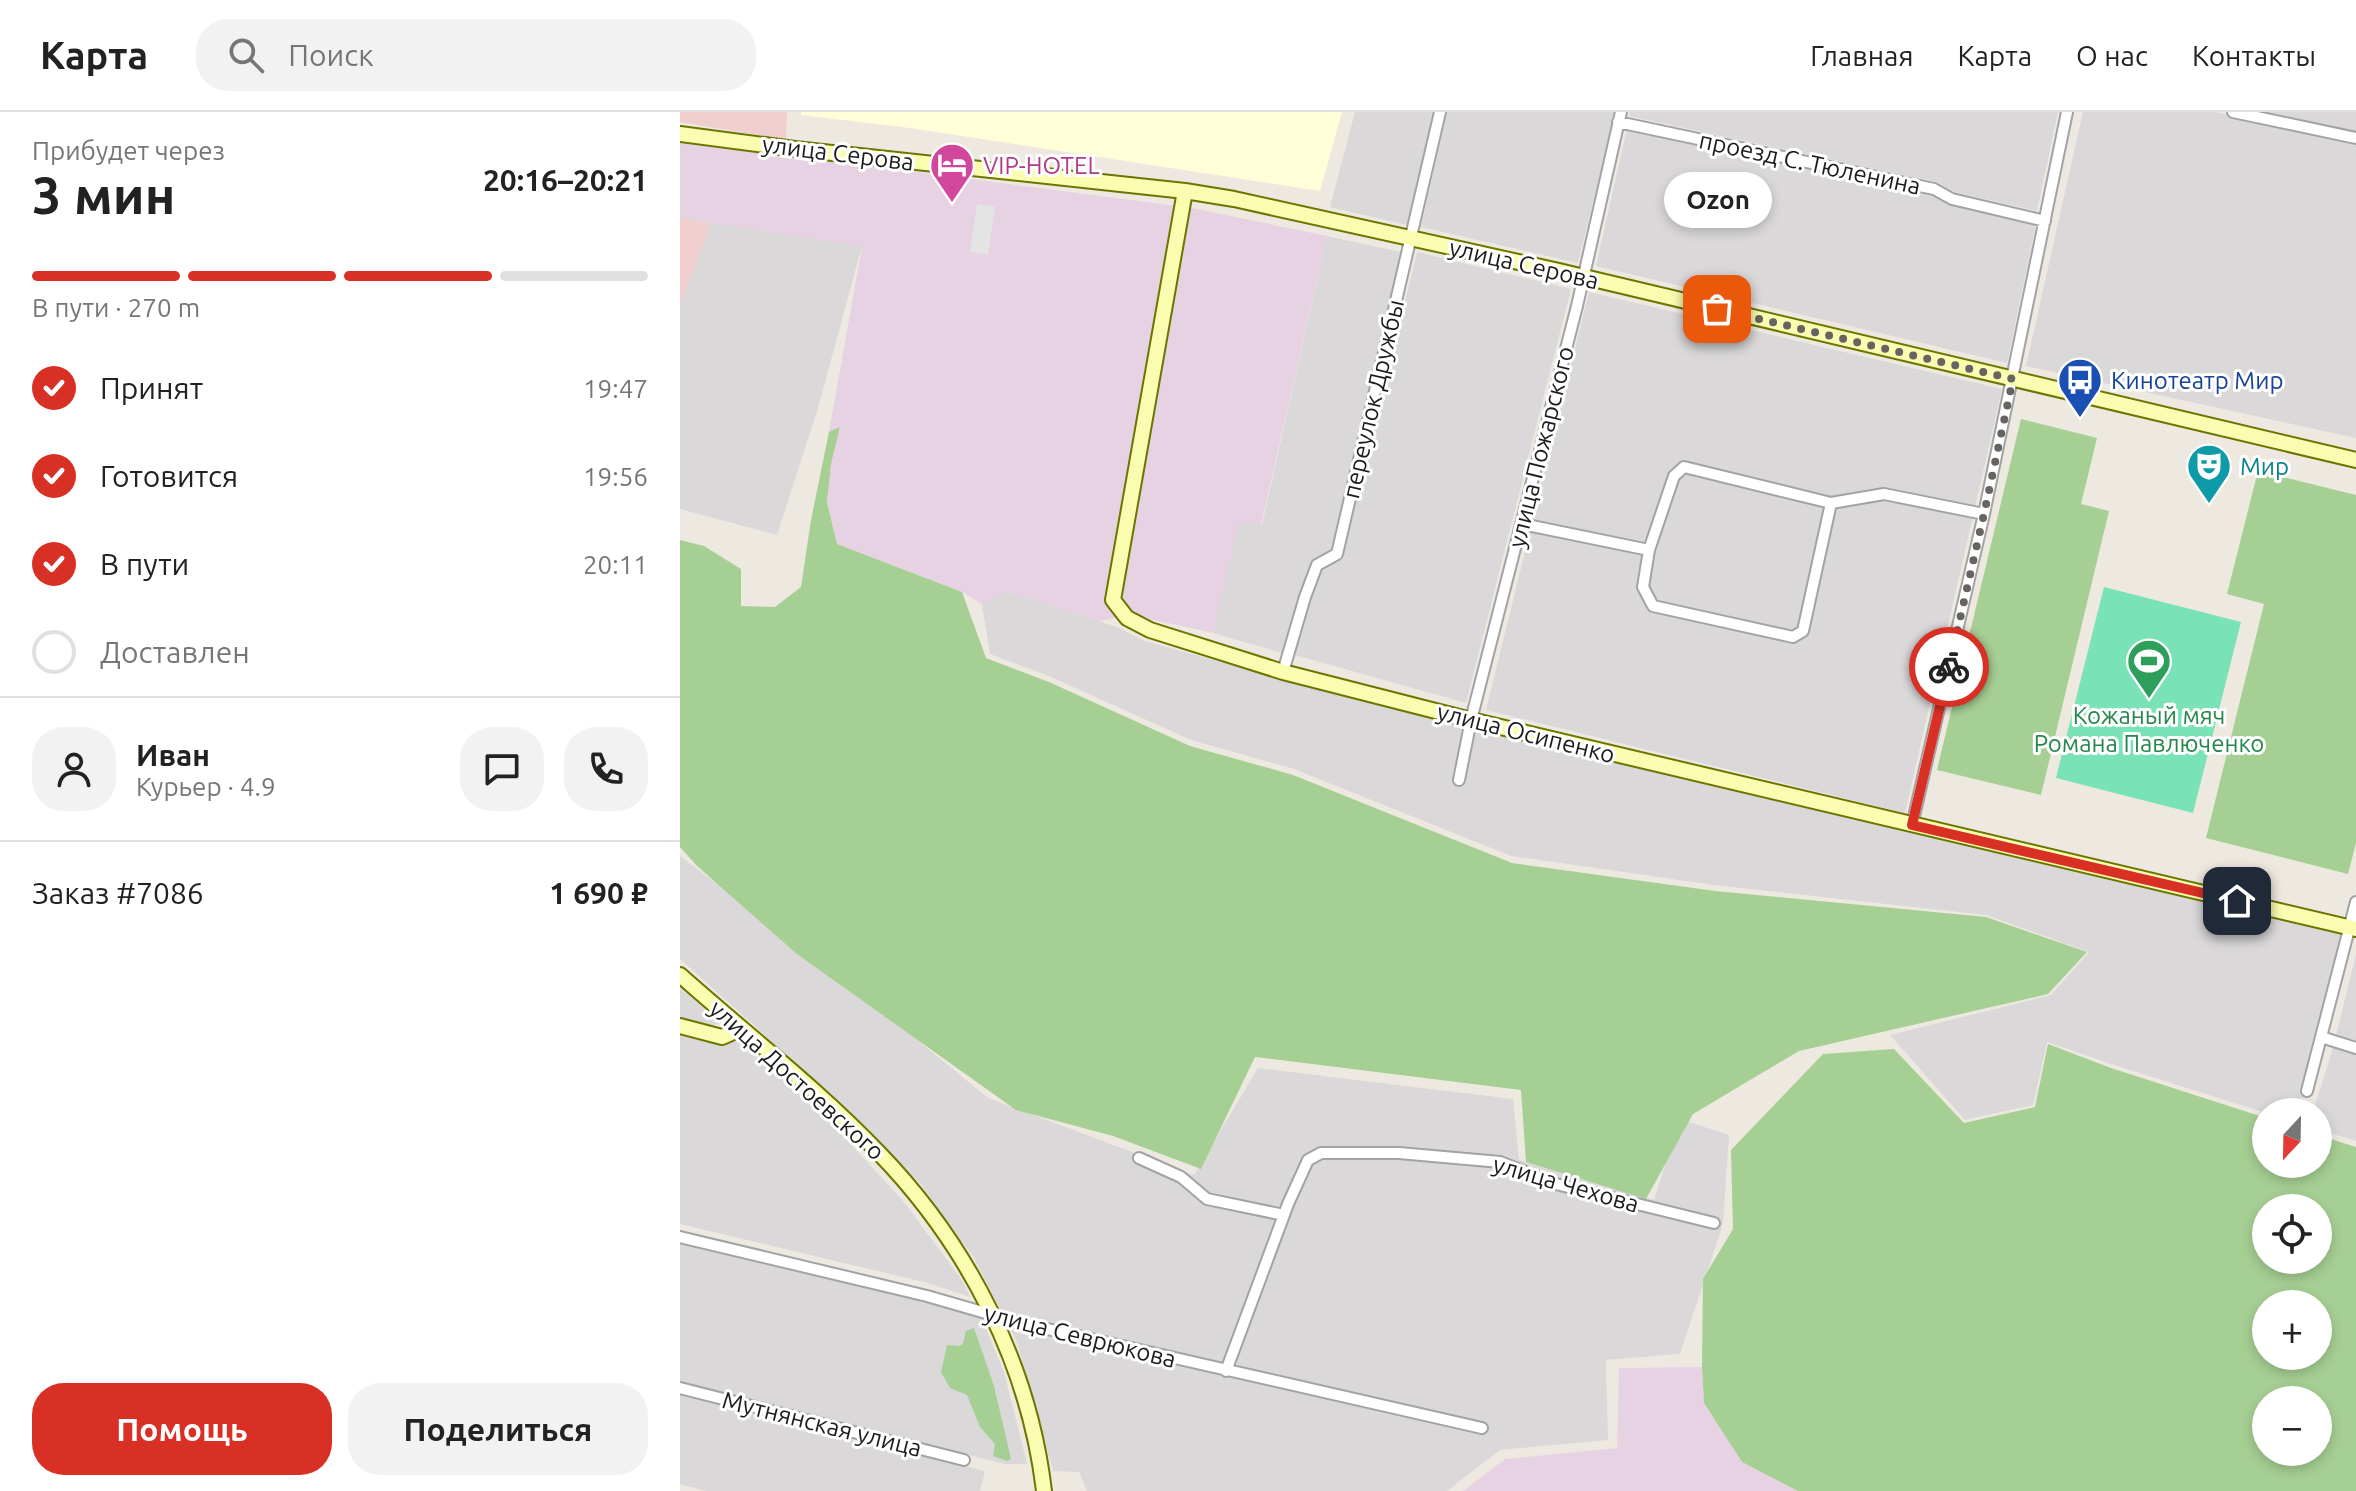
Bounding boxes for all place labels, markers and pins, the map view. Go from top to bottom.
hotel icon: VIP-HOTEL [928,141,976,204]
place label: VIP-HOTEL [983,152,1100,179]
callout: Ozon [1663,173,1771,229]
pin [1683,275,1751,343]
bus stop icon: Кинотеатр Мир [2056,356,2104,419]
place label: Кинотеатр Мир [2111,367,2283,394]
theatre icon: Мир [2185,442,2233,505]
place label: Мир [2240,453,2289,480]
sports icon: Кожаный мяч Романа Павлюченко [2125,637,2173,700]
place label: Кожаный мяч Романа Павлюченко [2034,702,2264,757]
pin [2203,867,2271,935]

